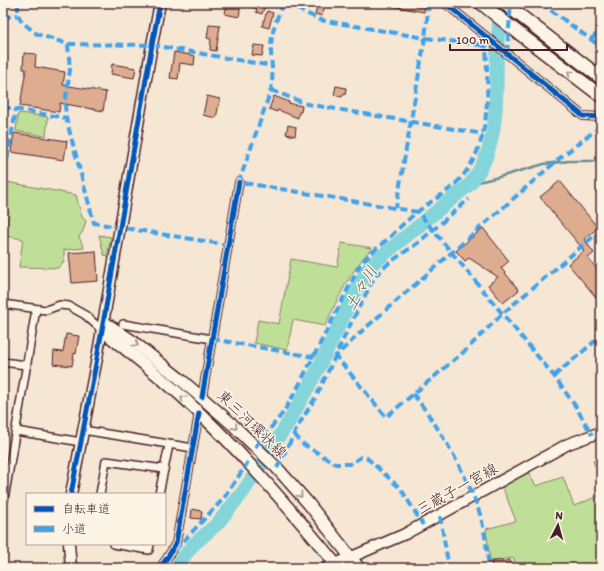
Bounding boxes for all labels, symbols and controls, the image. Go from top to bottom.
scale bar [450,26,567,52]
text: 100 m [456,33,489,47]
one-way arrow [567,71,574,78]
water label: 土々川 [340,263,382,313]
one-way arrow [131,339,138,346]
street label: 東三河環状線 [213,386,291,462]
one-way arrow [180,395,188,403]
one-way arrow [230,423,238,430]
street label: 三蔵子一宮線 [413,459,501,519]
one-way arrow [296,490,303,498]
legend [26,493,166,545]
text: 自転車道 [62,502,110,516]
north arrow [538,505,578,545]
text: N [555,509,563,522]
text: 小道 [62,522,86,536]

